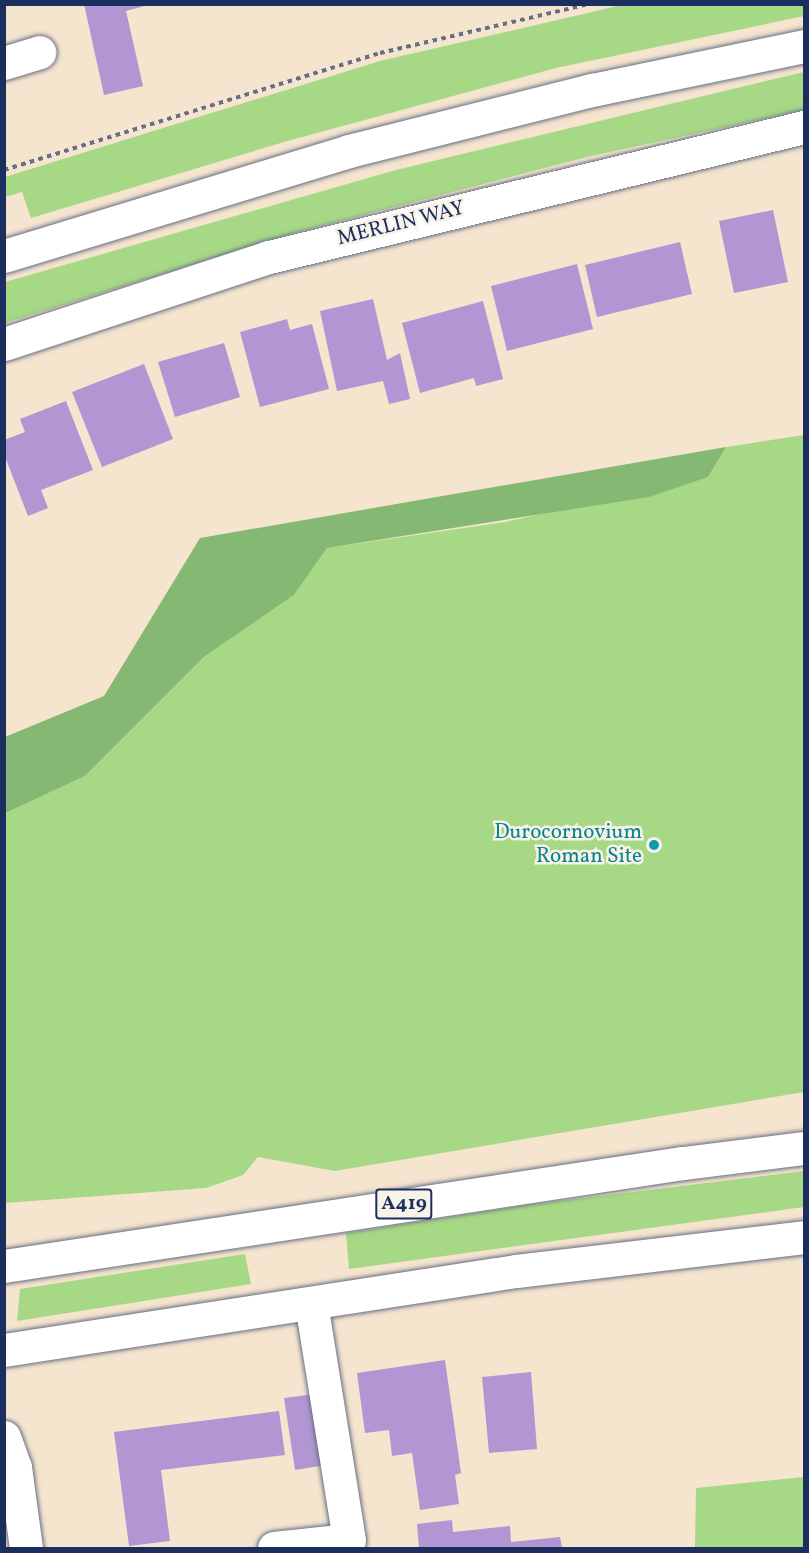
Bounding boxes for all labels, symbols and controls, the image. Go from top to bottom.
street label: MERLIN WAY [334,196,468,252]
place label: Durocornovium Roman Site [494,820,642,870]
marker: Durocornovium Roman Site [647,838,661,852]
road number: A419 [374,1187,434,1221]

